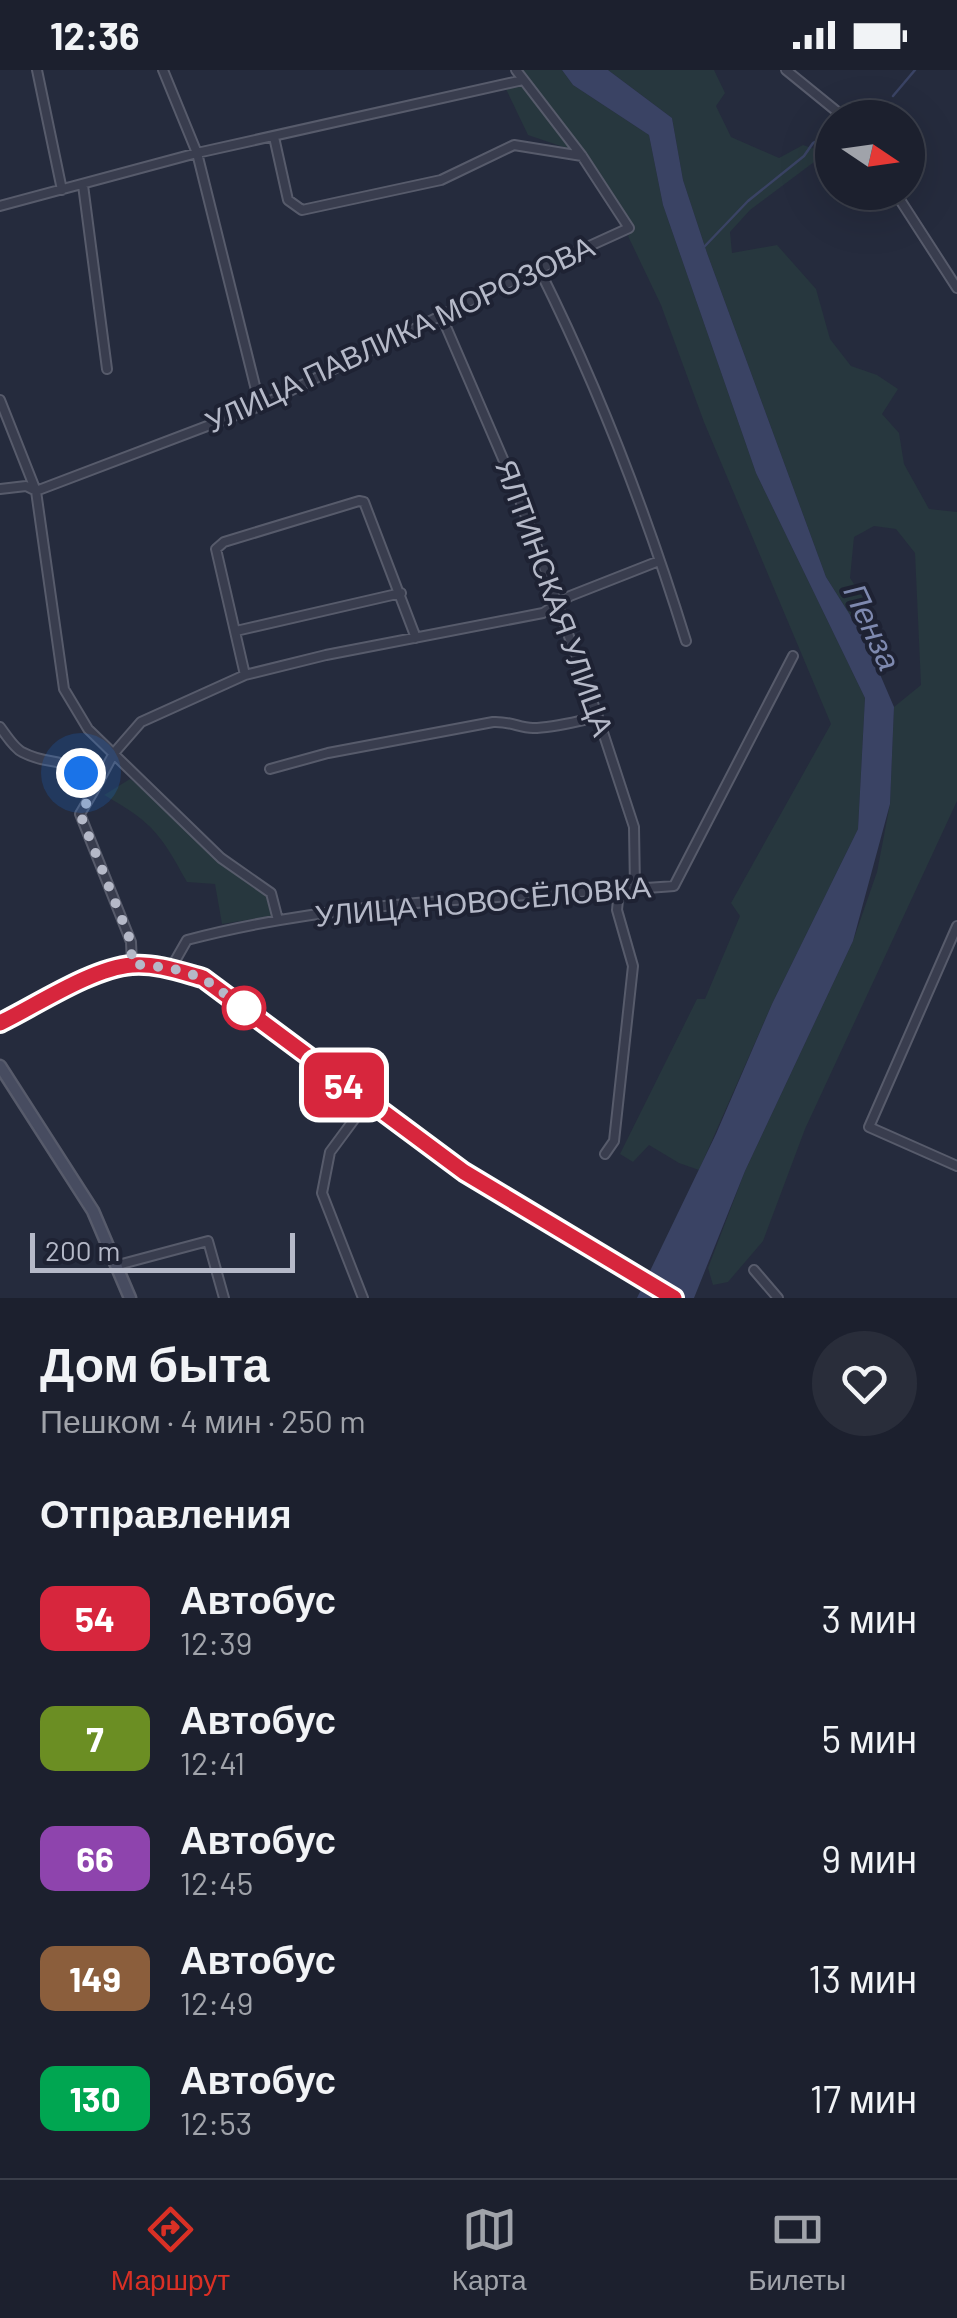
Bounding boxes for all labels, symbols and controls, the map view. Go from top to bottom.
text: 12:36 [50,12,140,58]
north arrow [815,100,925,210]
map controls [815,100,925,210]
street label: УЛИЦА ПАВЛИКА МОРОЗОВА [199,227,599,439]
street label: ЯЛТИНСКАЯ УЛИЦА [489,454,623,740]
water label: Пенза [837,577,910,675]
your location [56,748,106,798]
street label: УЛИЦА НОВОСЁЛОВКА [313,867,652,933]
unlabelled marker [223,987,265,1029]
line badge: 54 [299,1052,389,1118]
text: 54 [324,1064,364,1106]
scale bar [30,1228,295,1272]
text: 200 m [45,1233,120,1267]
button: heart [812,1331,917,1436]
text: Дом быта [40,1334,269,1392]
text: Пешком · 4 мин · 250 m [40,1401,366,1439]
text: Отправления [40,1490,292,1536]
text: Автобус [180,1576,336,1622]
text: 3 мин [821,1595,917,1641]
text: 54 [75,1597,115,1639]
text: 12:39 [180,1623,252,1661]
text: Автобус [180,1696,336,1742]
text: 5 мин [822,1715,917,1761]
text: 7 [86,1717,104,1759]
text: 12:41 [180,1743,245,1781]
text: Автобус [180,1816,336,1862]
text: 9 мин [821,1835,917,1881]
text: 66 [76,1837,114,1879]
text: 12:45 [180,1863,253,1901]
text: Автобус [180,1936,336,1982]
text: 13 мин [808,1955,917,2001]
text: 149 [69,1957,121,1999]
text: 12:49 [180,1983,254,2021]
text: Автобус [180,2056,336,2102]
text: 17 мин [810,2075,917,2121]
text: 130 [69,2077,121,2119]
text: 12:53 [180,2103,252,2141]
tab: Маршрут [111,2202,230,2297]
tab: Карта [452,2202,527,2297]
tab: Билеты [748,2202,846,2297]

